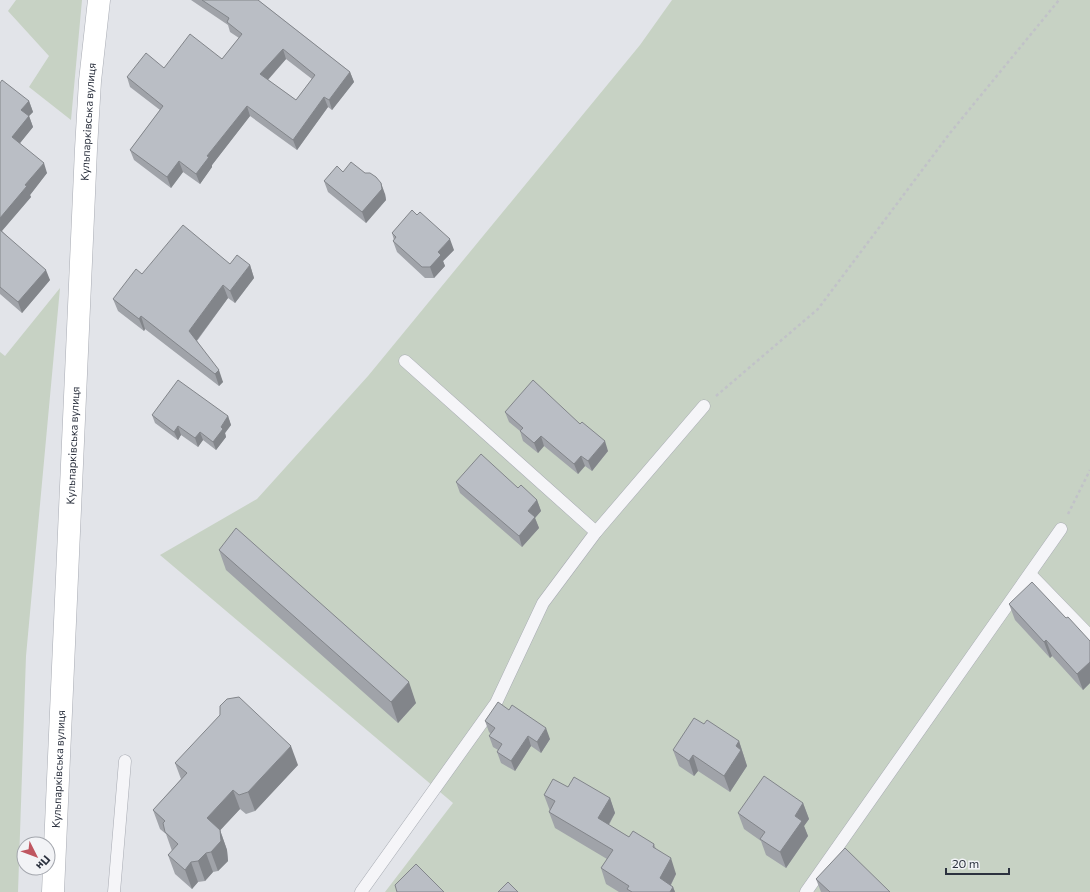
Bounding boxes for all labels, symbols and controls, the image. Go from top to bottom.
street label: Кульпарківська вулиця [78,62,98,181]
street label: Кульпарківська вулиця [63,386,81,505]
street label: Кульпарківська вулиця [49,710,67,828]
north arrow [16,836,56,876]
scale bar [946,850,1009,876]
text: Пн [34,853,54,873]
text: 20 m [952,856,979,870]

